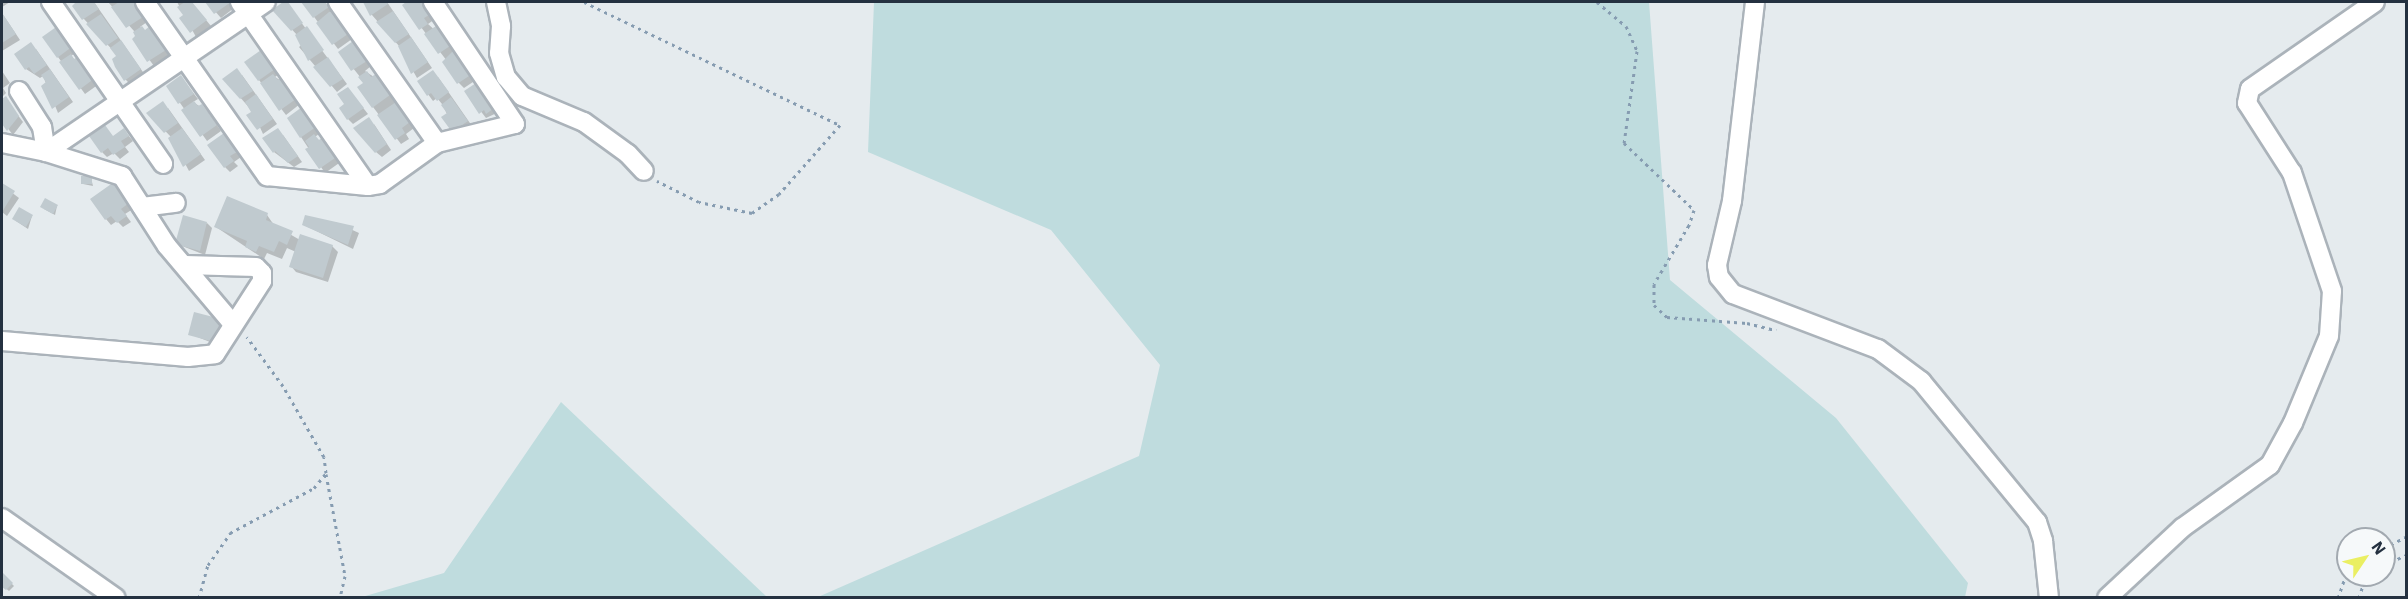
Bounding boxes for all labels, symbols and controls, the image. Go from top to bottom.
north arrow [2336,527,2396,587]
text: N [2368,537,2391,558]

